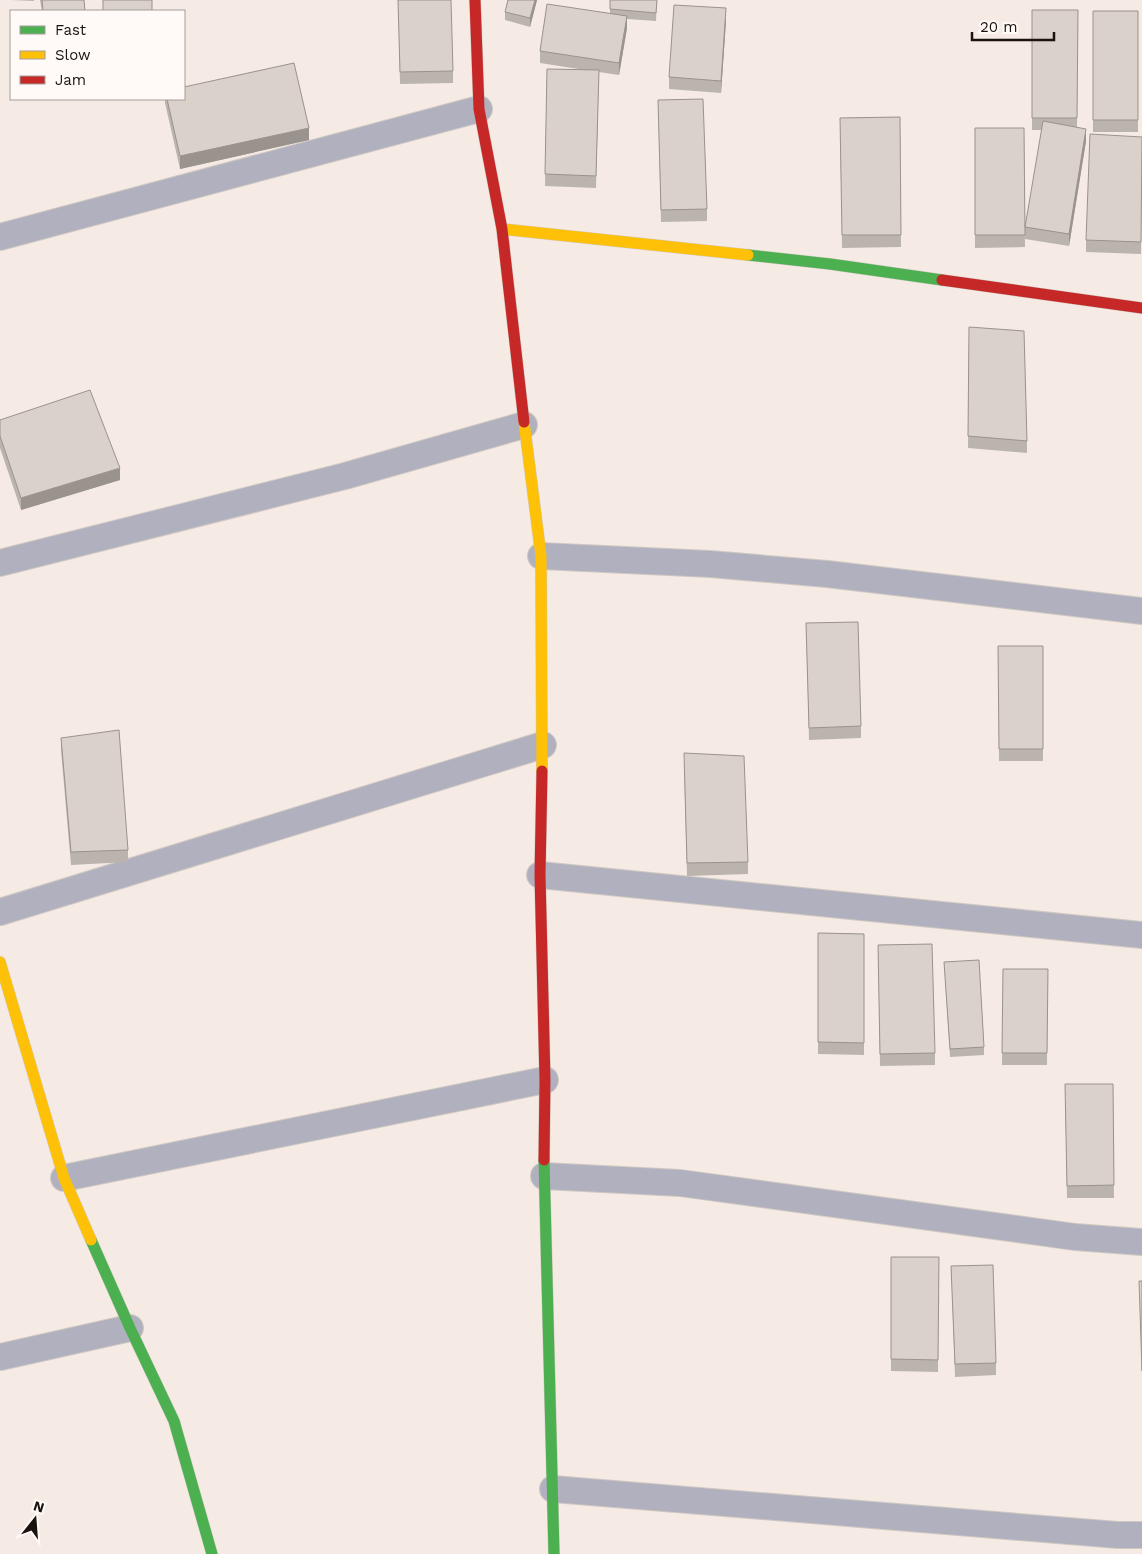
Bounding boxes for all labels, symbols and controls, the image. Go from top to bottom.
legend [10,10,185,100]
scale bar [972,10,1054,42]
text: 20 m [980,18,1018,36]
text: Fast [55,21,87,39]
text: Slow [55,46,91,64]
text: Jam [55,71,86,89]
north arrow [10,1494,60,1544]
text: N [32,1497,46,1516]

